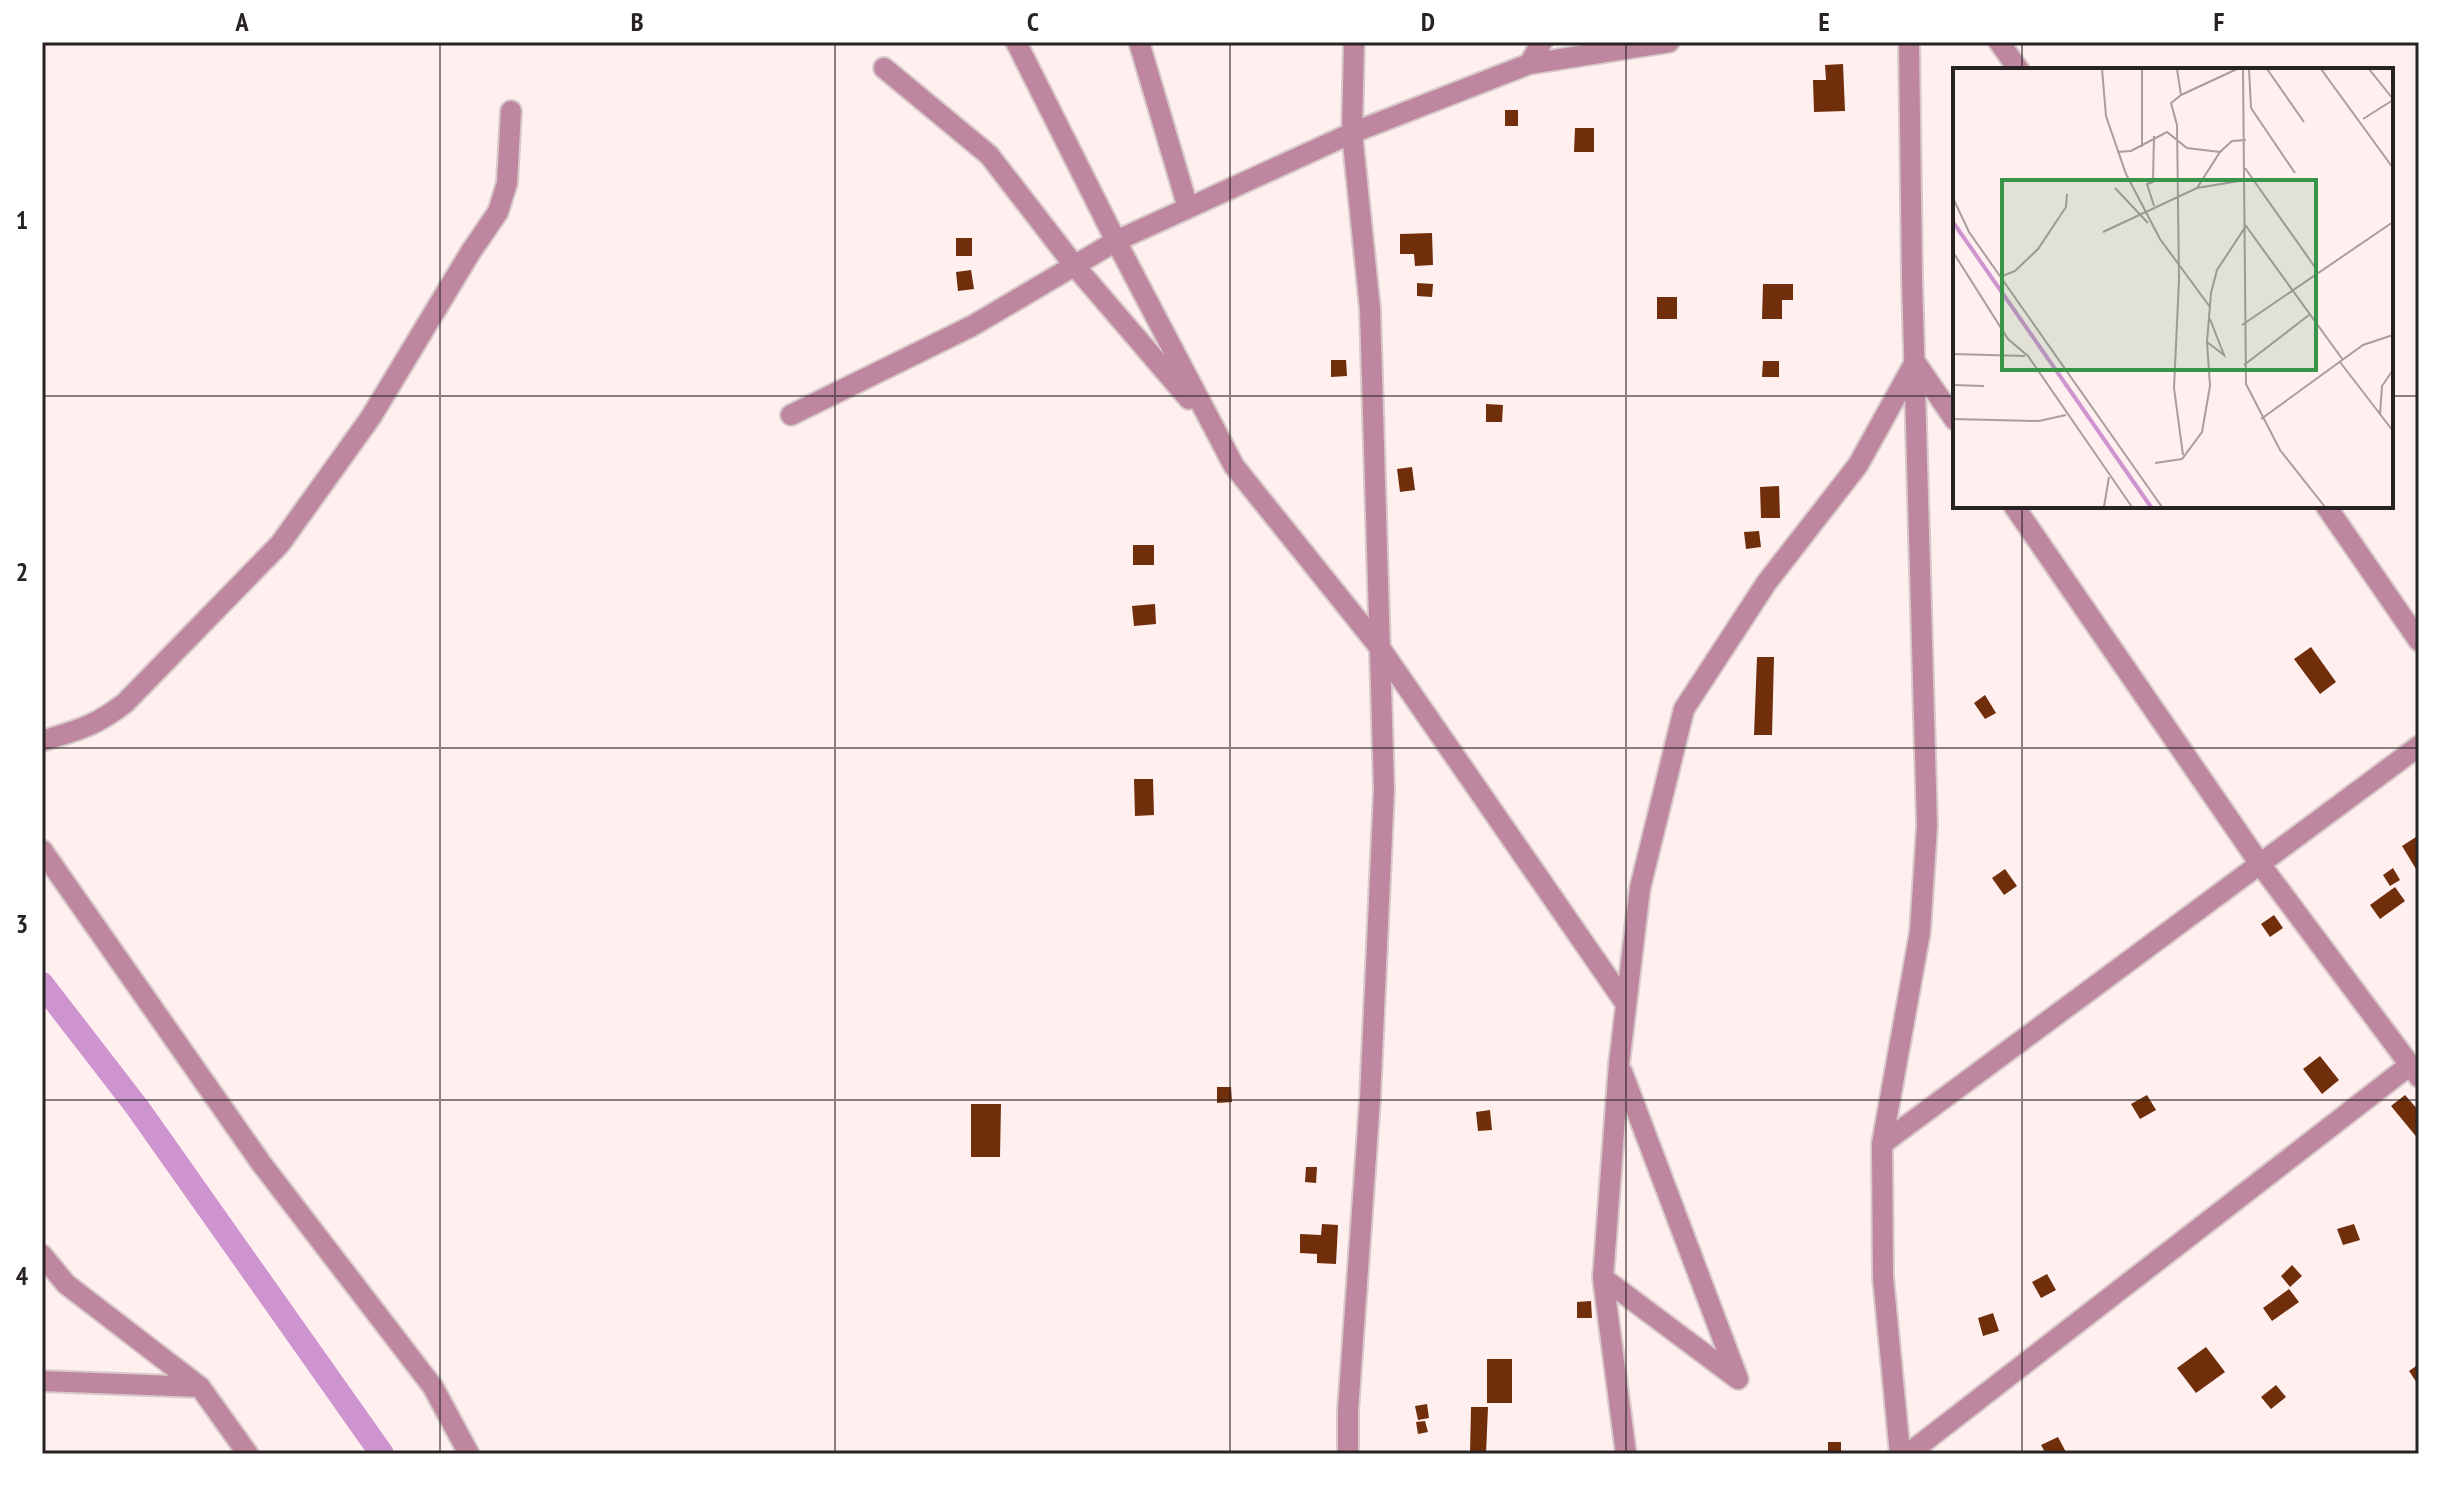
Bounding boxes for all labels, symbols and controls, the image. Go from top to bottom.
text: A [234,5,249,38]
text: B [631,5,644,38]
text: C [1027,5,1039,38]
text: D [1421,5,1435,38]
text: E [1818,5,1830,38]
text: F [2214,5,2225,38]
inset map [1953,68,2393,508]
text: 1 [16,203,28,236]
text: 2 [16,555,28,588]
text: 3 [16,907,28,940]
text: 4 [16,1259,29,1292]

